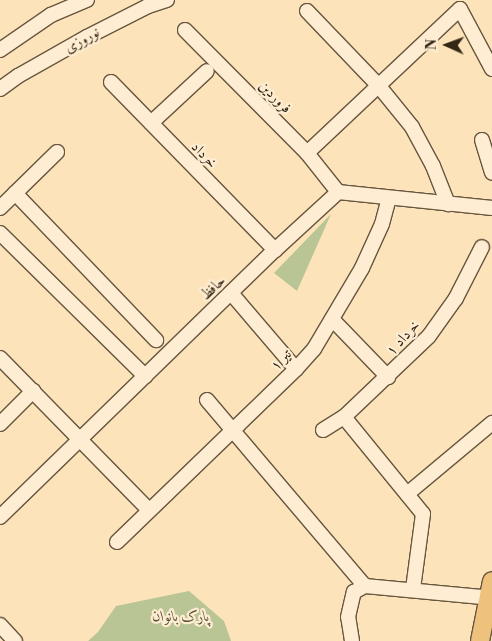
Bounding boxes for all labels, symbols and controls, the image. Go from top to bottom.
north arrow [422,20,472,70]
street label: نوروزی [61,23,103,57]
text: N [423,39,441,50]
street label: فروردین [255,77,295,117]
street label: خرداد [187,138,221,172]
street label: حافظ [197,272,229,304]
street label: خرداد ۱ [382,317,424,359]
street label: تیر ۱ [267,345,295,375]
park label: پارک بانوان [152,608,210,626]

